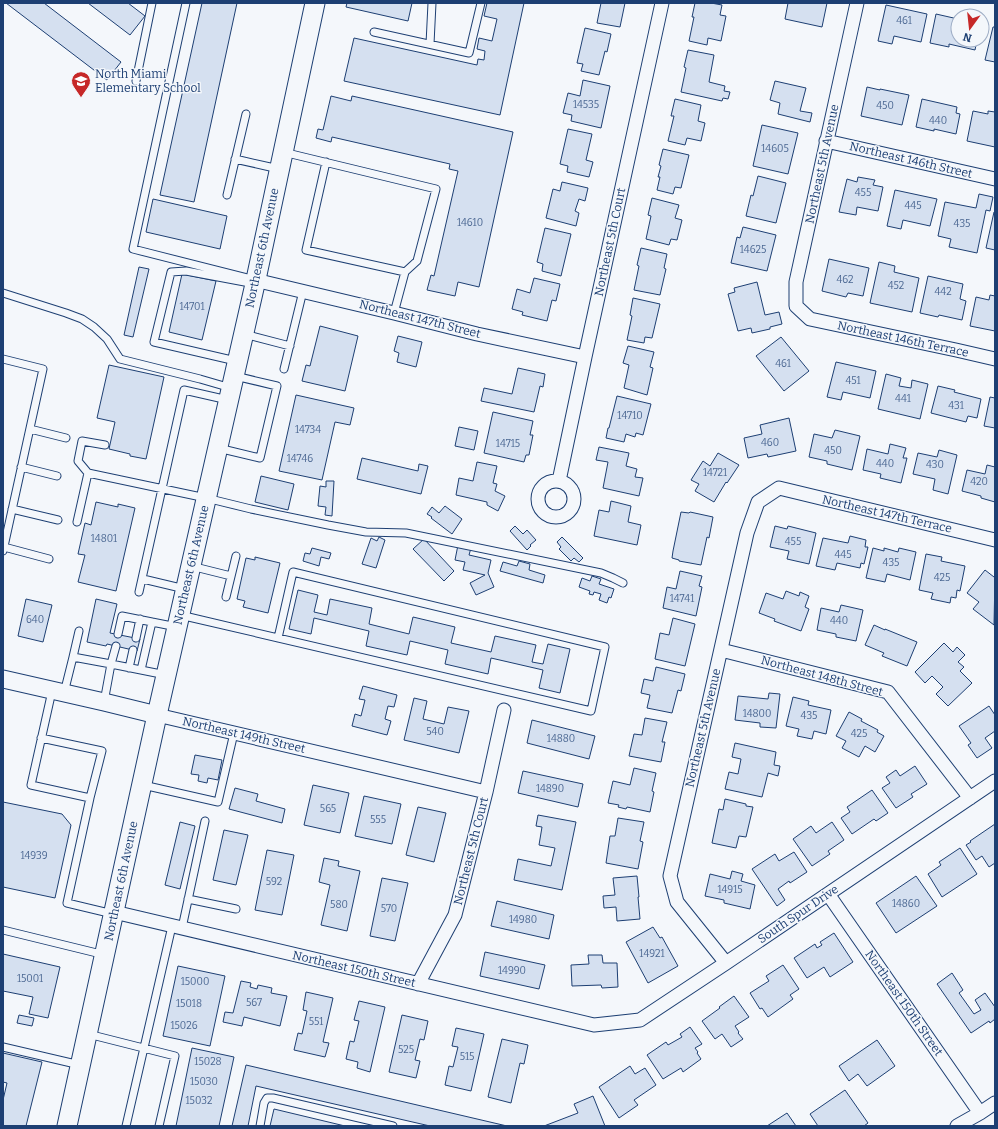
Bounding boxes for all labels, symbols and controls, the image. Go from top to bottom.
north arrow [950,8,990,48]
house number: 461 [896,15,912,27]
text: N [961,30,973,45]
place label: North Miami Elementary School [95,67,201,95]
school or university icon: North Miami Elementary School [70,70,92,98]
house number: 14535 [573,99,599,111]
house number: 450 [876,100,894,112]
street label: Northeast 5th Avenue [803,103,841,225]
house number: 440 [929,115,947,127]
street label: Northeast 146th Street [848,139,974,181]
house number: 14605 [761,143,789,155]
street label: Northeast 5th Court [592,186,628,298]
street label: Northeast 6th Avenue [242,187,282,309]
house number: 455 [855,187,871,199]
house number: 445 [904,200,922,212]
house number: 14610 [457,217,483,229]
house number: 435 [954,218,970,230]
house number: 14625 [740,244,766,256]
house number: 462 [836,274,854,286]
house number: 452 [888,280,904,292]
house number: 442 [934,286,952,298]
street label: Northeast 147th Street [358,297,483,341]
house number: 14701 [179,301,205,313]
street label: Northeast 146th Terrace [836,318,970,360]
house number: 461 [775,358,791,370]
house number: 451 [845,375,861,387]
house number: 441 [895,393,911,405]
house number: 431 [948,400,964,412]
house number: 14710 [617,410,643,422]
house number: 14734 [295,424,321,436]
house number: 460 [761,437,779,449]
house number: 14715 [496,438,520,450]
house number: 450 [824,445,842,457]
house number: 14746 [287,453,313,465]
house number: 440 [876,458,894,470]
house number: 430 [926,459,944,471]
house number: 14721 [703,467,727,479]
house number: 420 [970,476,988,488]
street label: Northeast 147th Terrace [821,492,953,536]
street label: Northeast 6th Avenue [170,504,212,626]
house number: 14801 [91,533,117,545]
house number: 455 [785,536,801,548]
house number: 445 [834,549,852,561]
house number: 435 [883,557,899,569]
house number: 425 [934,572,950,584]
house number: 14741 [670,593,694,605]
house number: 640 [26,614,44,626]
house number: 440 [830,615,848,627]
street label: Northeast 148th Street [759,653,885,699]
street label: Northeast 5th Avenue [683,667,723,789]
house number: 14800 [743,708,771,720]
house number: 435 [801,710,817,722]
street label: Northeast 149th Street [181,714,307,756]
house number: 540 [426,726,444,738]
house number: 425 [851,728,867,740]
house number: 14880 [547,733,575,745]
house number: 14890 [536,783,564,795]
street label: Northeast 5th Court [451,795,491,906]
house number: 565 [320,803,336,815]
house number: 555 [370,814,386,826]
street label: Northeast 6th Avenue [101,820,141,942]
house number: 14939 [20,850,48,862]
house number: 592 [266,876,282,888]
street label: South Spur Drive [755,882,841,946]
house number: 14915 [717,884,743,896]
house number: 14860 [892,898,920,910]
house number: 580 [330,899,348,911]
house number: 570 [381,903,397,915]
house number: 14980 [509,914,537,926]
street label: Northeast 150th Street [862,947,946,1059]
street label: Northeast 150th Street [291,948,417,990]
house number: 14921 [639,948,665,960]
house number: 14990 [498,965,526,977]
house number: 15001 [17,973,43,985]
house number: 15000 [181,976,209,988]
house number: 567 [246,997,262,1009]
house number: 15018 [176,998,202,1010]
house number: 551 [309,1016,323,1028]
house number: 15026 [170,1020,198,1032]
house number: 525 [398,1044,414,1056]
house number: 515 [460,1051,474,1063]
house number: 15028 [194,1056,222,1068]
house number: 15030 [190,1076,218,1088]
house number: 15032 [186,1095,212,1107]

